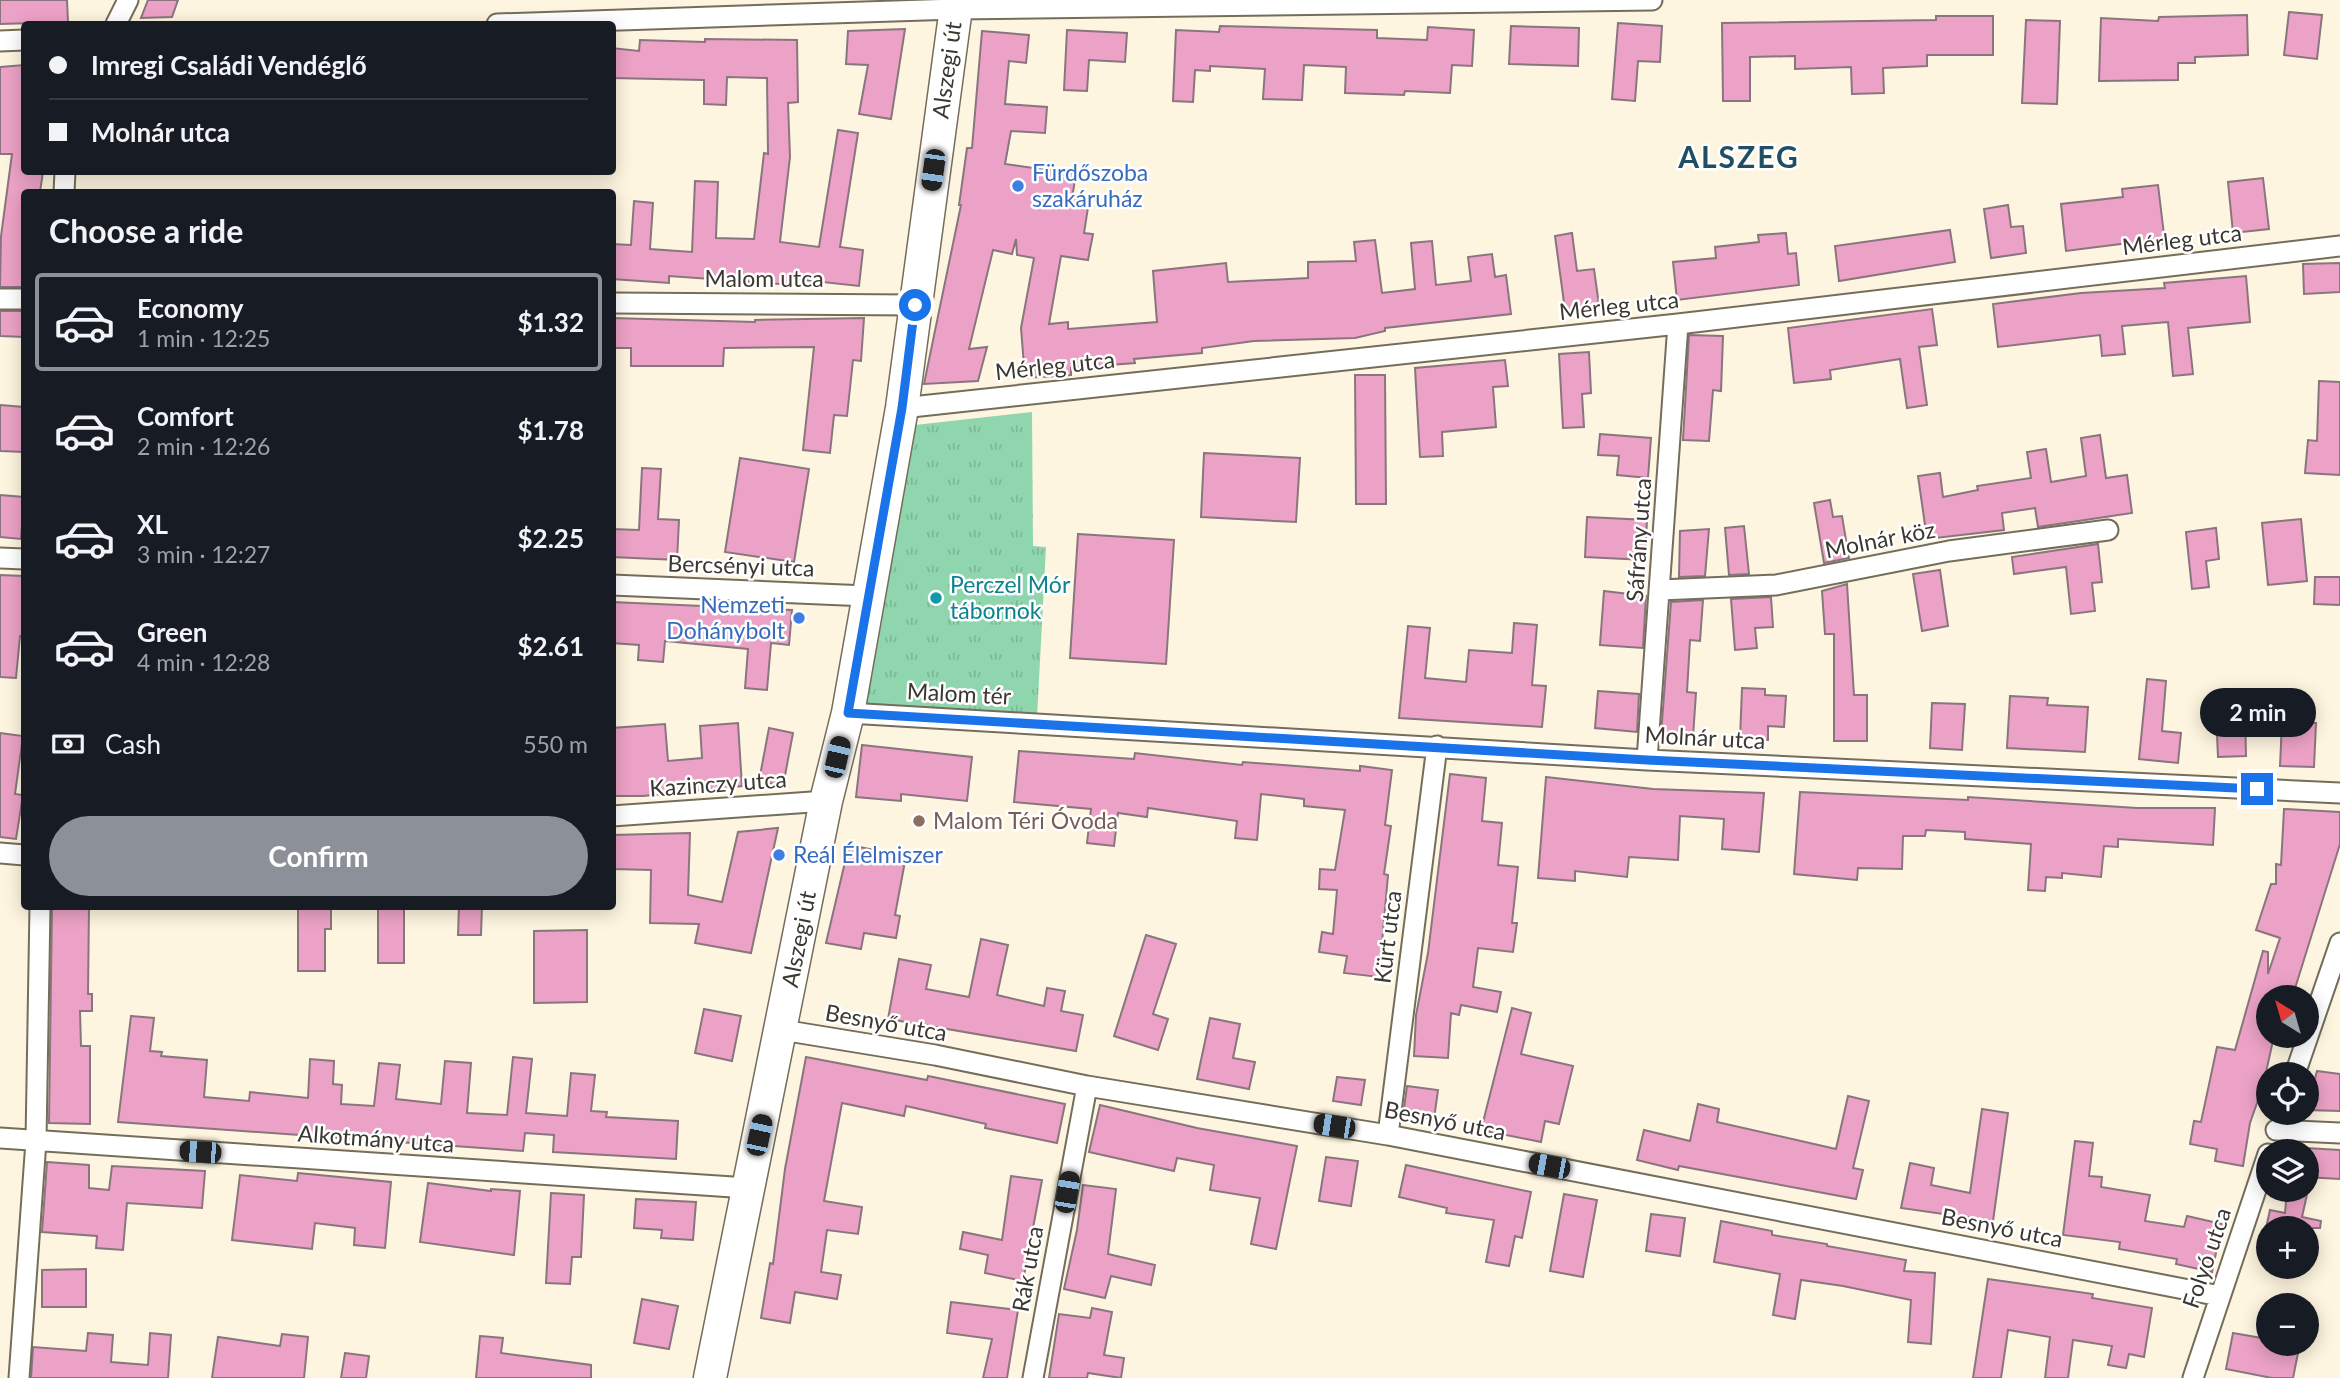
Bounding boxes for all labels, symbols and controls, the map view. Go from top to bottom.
street label: Alszegi út [925,19,967,120]
text: Imregi Családi Vendéglő [91,49,367,81]
text: Molnár utca [91,116,230,148]
district label: ALSZEG [1677,138,1800,174]
car [920,148,947,192]
place label: Fürdőszoba szakáruház [1032,158,1148,212]
marker: Fürdőszoba szakáruház [1010,178,1026,194]
text: Choose a ride [49,211,243,250]
street label: Mérleg utca [2120,218,2243,260]
street label: Malom utca [704,264,824,292]
street label: Mérleg utca [1558,285,1680,325]
route start [899,289,931,321]
icon: car [53,291,116,354]
text: Economy [137,292,243,324]
text: $1.32 [518,306,584,338]
text: 1 min · 12:25 [137,324,270,352]
street label: Mérleg utca [994,345,1116,385]
icon: car [53,399,116,462]
text: Comfort [137,400,234,432]
text: $1.78 [518,414,584,446]
text: 2 min · 12:26 [137,432,270,460]
street label: Sáfrány utca [1620,477,1656,603]
icon: car [53,507,116,570]
text: XL [137,508,168,540]
street label: Molnár köz [1822,515,1937,563]
text: $2.25 [518,522,584,554]
text: 3 min · 12:27 [137,540,270,568]
street label: Bercsényi utca [667,548,815,582]
place label: Perczel Mór tábornok [950,570,1071,624]
place label: Nemzeti Dohánybolt [666,590,786,644]
marker: Perczel Mór tábornok [928,590,944,606]
marker: Nemzeti Dohánybolt [791,610,807,626]
icon: car [53,615,116,678]
text: Green [137,616,207,648]
text: $2.61 [518,630,584,662]
text: 4 min · 12:28 [137,648,270,676]
street label: Malom tér [906,676,1013,710]
callout: 2 min [2199,688,2315,736]
text: 2 min [2229,698,2287,726]
street label: Molnár utca [1644,720,1766,754]
icon: cash [49,725,87,763]
text: Cash [105,728,161,760]
text: 550 m [523,730,588,758]
car [823,734,852,780]
street label: Kazinczy utca [648,764,787,802]
route end [2241,773,2273,805]
place label: Malom Téri Óvoda [933,806,1118,834]
marker: Malom Téri Óvoda [911,813,927,829]
button: Confirm [49,816,588,896]
place label: Reál Élelmiszer [793,840,943,868]
marker: Reál Élelmiszer [771,847,787,863]
street label: Alszegi út [775,887,821,989]
street label: Kürt utca [1367,889,1407,985]
north arrow [2256,985,2319,1048]
map controls [2256,985,2319,1356]
street label: Besnyő utca [823,998,949,1047]
button: locate [2256,1062,2319,1125]
street label: Besnyő utca [1382,1095,1508,1146]
car [745,1112,774,1158]
car [1312,1112,1357,1140]
street label: Alkotmány utca [297,1119,455,1157]
button: layers [2256,1139,2319,1202]
car [179,1140,222,1164]
car [1527,1152,1572,1180]
car [1054,1169,1081,1215]
street label: Besnyő utca [1939,1202,2065,1253]
street label: Folyó utca [2176,1204,2236,1312]
button: + [2256,1216,2319,1279]
street label: Rák utca [1006,1224,1048,1314]
button: − [2256,1293,2319,1356]

